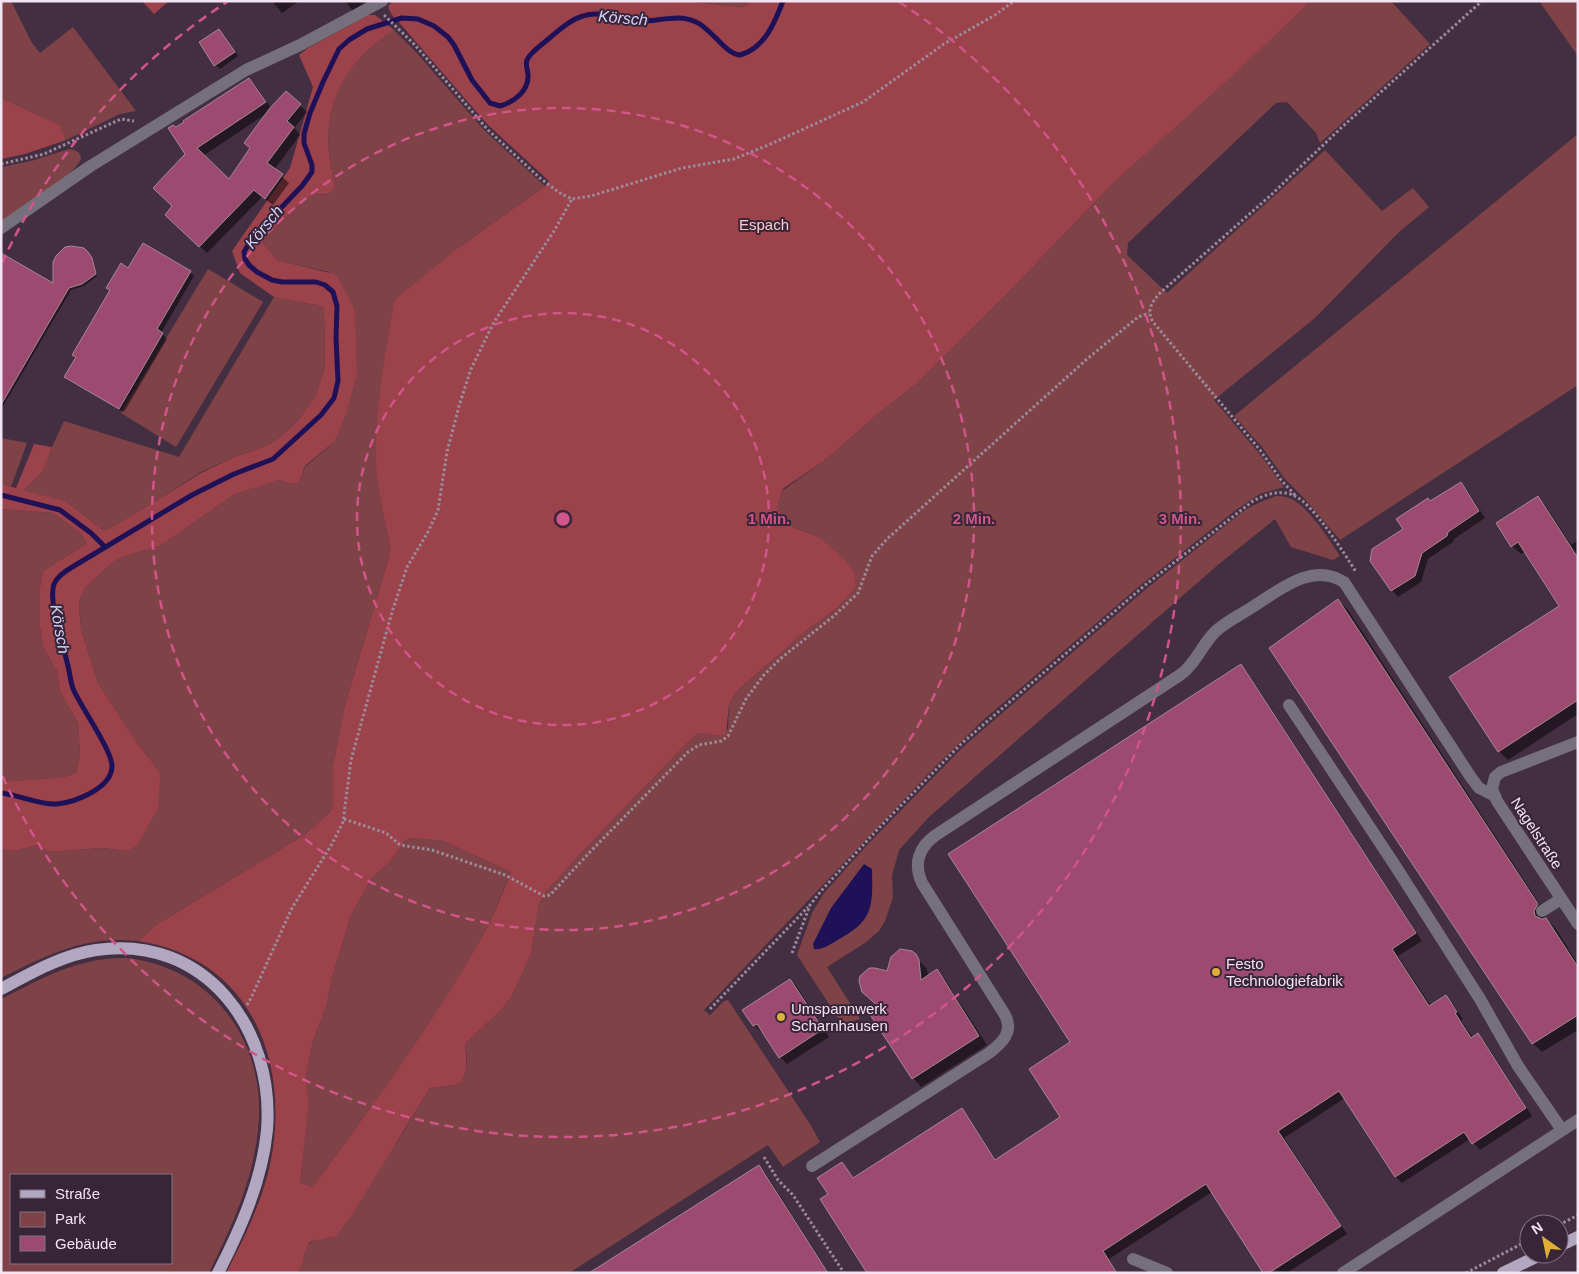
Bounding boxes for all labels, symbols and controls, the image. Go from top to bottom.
water label: Körsch [597,7,649,29]
water label: Körsch [242,202,286,252]
park label: Espach [739,216,789,233]
centre of rings [554,510,572,528]
text: 1 Min. [748,510,790,527]
text: 2 Min. [953,510,995,527]
text: 3 Min. [1159,510,1201,527]
water label: Körsch [47,603,73,655]
street label: Nagelstraße [1508,794,1566,872]
place label: Festo Technologiefabrik [1226,955,1343,989]
marker: Festo Technologiefabrik [1210,966,1222,978]
place label: Umspannwerk Scharnhausen [791,1000,888,1034]
marker: Umspannwerk Scharnhausen [775,1011,787,1023]
legend [10,1174,172,1264]
text: Straße [55,1185,100,1202]
text: Park [55,1210,86,1227]
north arrow [1519,1214,1569,1264]
text: N [1528,1219,1546,1238]
text: Gebäude [55,1235,117,1252]

